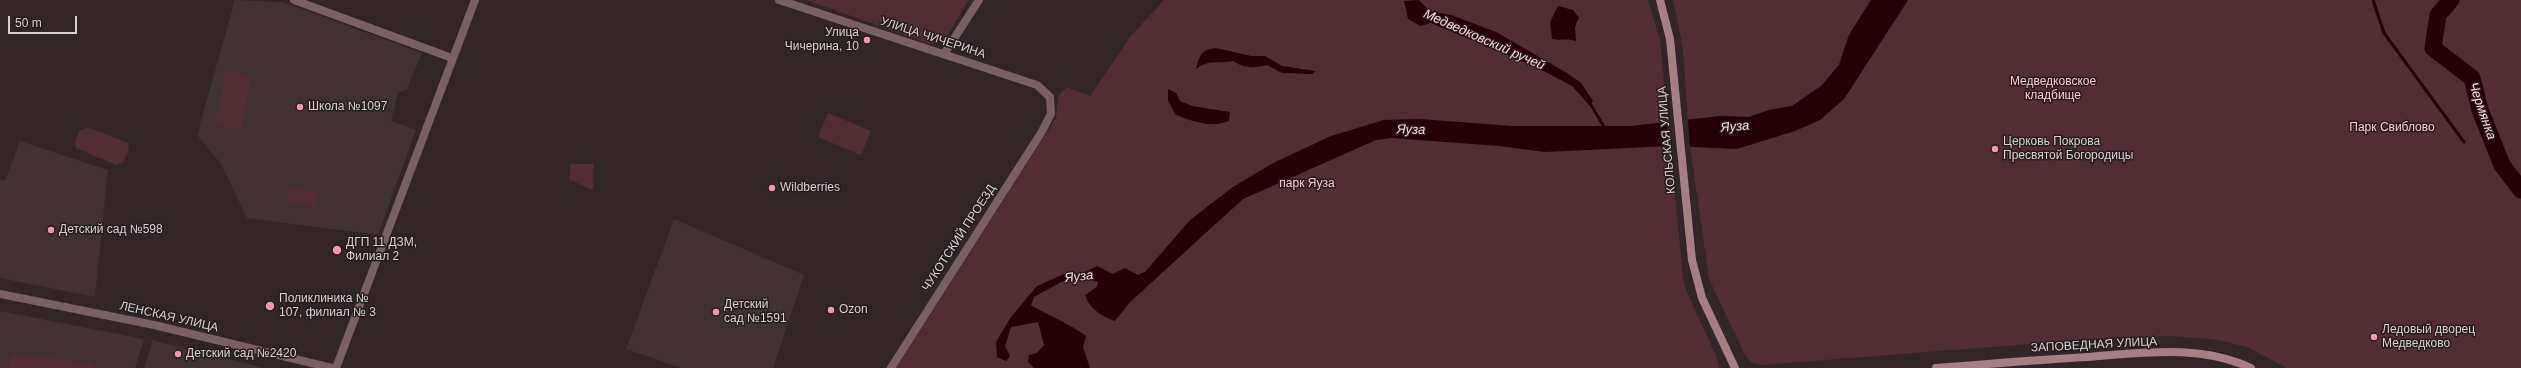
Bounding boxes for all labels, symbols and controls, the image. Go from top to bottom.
water label: Медведковский ручей [1421,6,1547,74]
scale bar [10,8,79,34]
street label: УЛИЦА ЧИЧЕРИНА [879,14,987,62]
text: 50 m [15,16,42,30]
place label: Улица Чичерина, 10 [785,26,859,54]
marker: Улица Чичерина, 10 [862,35,872,45]
park label: Медведковское кладбище [2010,75,2096,103]
water label: Чермянка [2465,80,2499,142]
street label: КОЛЬСКАЯ УЛИЦА [1655,86,1679,194]
place label: Школа №1097 [308,100,387,114]
marker: Школа №1097 [295,102,305,112]
water label: Яуза [1720,118,1750,136]
park label: Парк Свиблово [2349,121,2435,135]
water label: Яуза [1397,122,1425,138]
place label: Церковь Покрова Пресвятой Богородицы [2003,135,2133,163]
marker: Церковь Покрова Пресвятой Богородицы [1990,144,2000,154]
park label: парк Яуза [1279,177,1335,191]
place label: Wildberries [780,181,840,195]
street label: ЧУКОТСКИЙ ПРОЕЗД [919,182,999,294]
marker: Wildberries [767,183,777,193]
place label: Детский сад №598 [59,223,163,237]
marker: Детский сад №598 [46,225,56,235]
place label: ДГП 11 ДЗМ, Филиал 2 [346,236,417,264]
marker: ДГП 11 ДЗМ, Филиал 2 [331,244,343,256]
water label: Яуза [1064,268,1094,286]
place label: Поликлиника № 107, филиал № 3 [279,292,376,320]
place label: Детский сад №1591 [724,298,787,326]
street label: ЛЕНСКАЯ УЛИЦА [118,299,220,335]
marker: Поликлиника № 107, филиал № 3 [264,300,276,312]
place label: Ozon [839,303,868,317]
marker: Ozon [826,305,836,315]
marker: Детский сад №1591 [711,307,721,317]
place label: Ледовый дворец Медведково [2382,323,2475,351]
marker: Ледовый дворец Медведково [2369,332,2379,342]
street label: ЗАПОВЕДНАЯ УЛИЦА [2030,334,2158,356]
place label: Детский сад №2420 [186,347,296,361]
marker: Детский сад №2420 [173,349,183,359]

